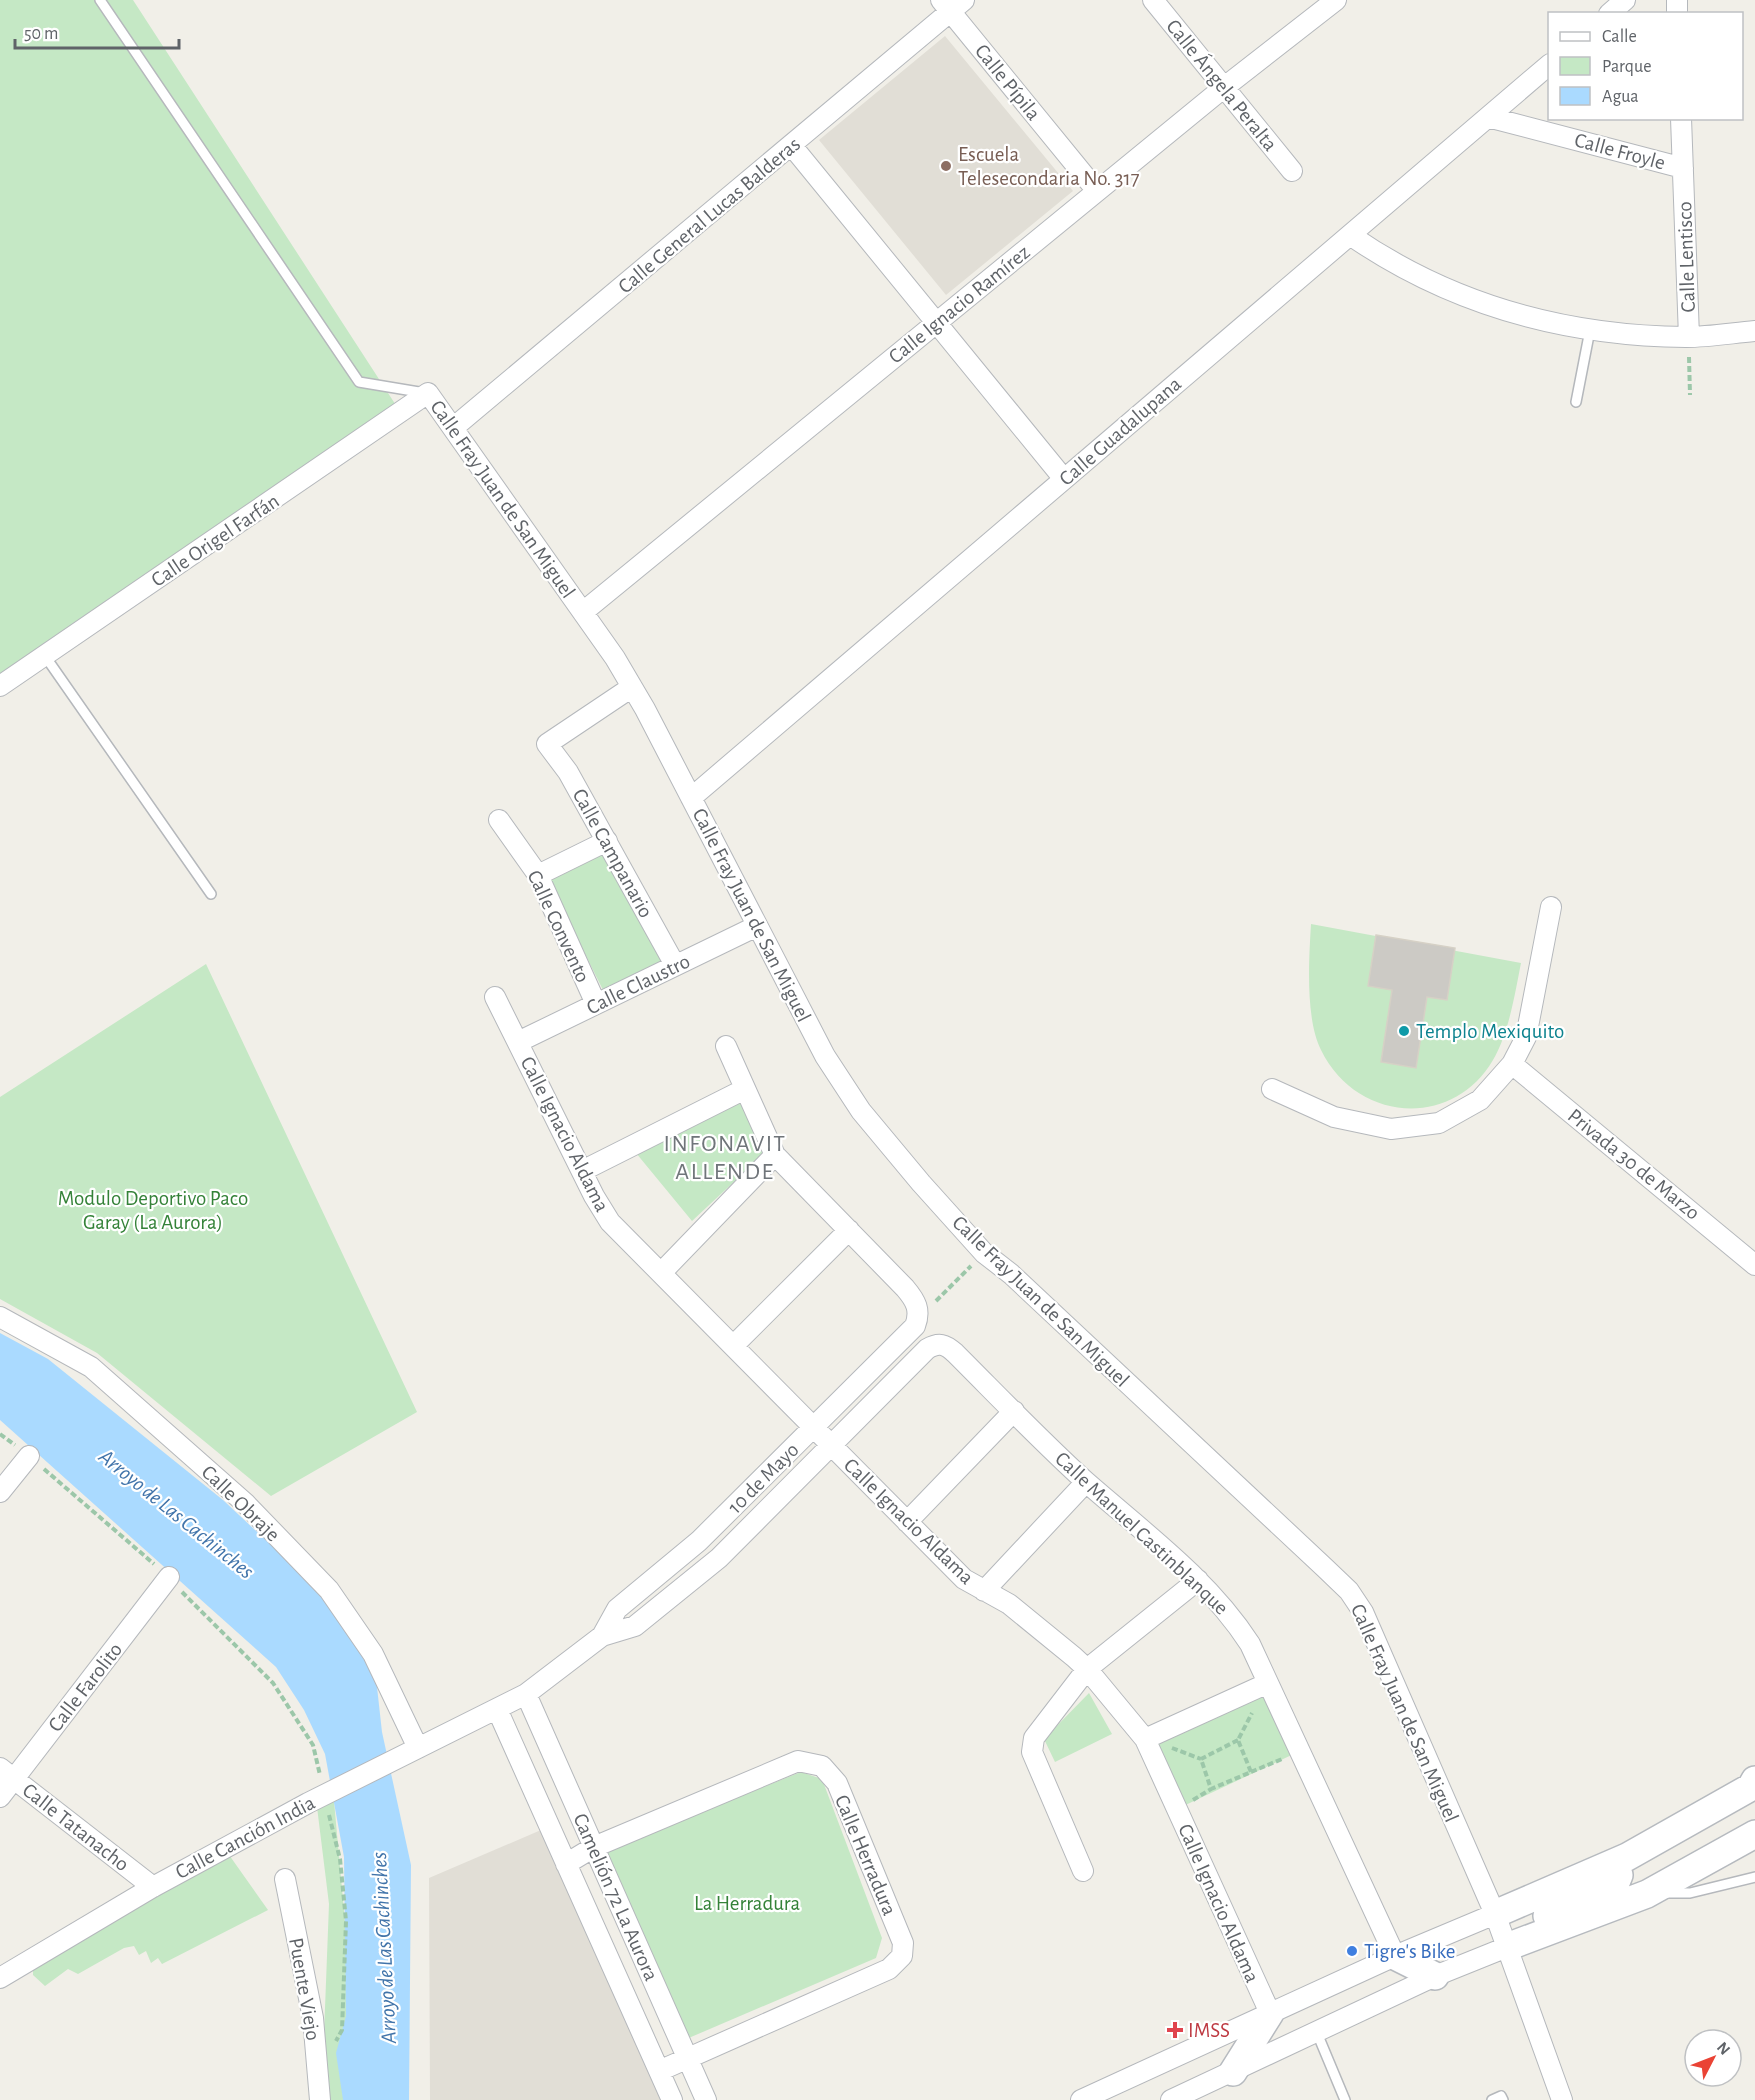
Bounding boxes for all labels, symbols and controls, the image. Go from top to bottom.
scale bar [15,12,178,50]
legend [1548,12,1743,120]
street label: Calle Ángela Peralta [1162,14,1283,155]
text: 50 m [24,25,58,43]
text: Calle [1602,28,1637,46]
street label: Calle Pípila [971,40,1045,124]
text: Parque [1602,58,1651,76]
text: Agua [1602,88,1639,106]
street label: Calle Froyle [1572,129,1668,174]
street label: Calle General Lucas Balderas [614,133,804,297]
place label: Escuela Telesecondaria No. 317 [958,144,1140,189]
marker: Escuela Telesecondaria No. 317 [939,159,953,173]
street label: Calle Lentisco [1674,201,1699,313]
street label: Calle Ignacio Ramírez [885,241,1034,368]
street label: Calle Guadalupana [1055,373,1186,490]
street label: Calle Fray Juan de San Miguel [426,396,579,602]
street label: Calle Origel Farfán [148,490,283,591]
street label: Calle Campanario [568,785,657,921]
street label: Calle Fray Juan de San Miguel [689,805,815,1025]
street label: Calle Convento [523,867,594,985]
street label: Calle Claustro [583,950,693,1018]
place label: Templo Mexiquito [1416,1021,1564,1042]
marker: Templo Mexiquito [1397,1024,1411,1038]
street label: Calle Ignacio Aldama [516,1053,613,1215]
street label: Privada 30 de Marzo [1564,1105,1704,1224]
district label: INFONAVIT ALLENDE [663,1132,787,1184]
park label: Modulo Deportivo Paco Garay (La Aurora) [58,1188,248,1233]
street label: Calle Fray Juan de San Miguel [948,1212,1133,1391]
street label: 10 de Mayo [724,1439,803,1518]
water label: Arroyo de Las Cachinches [94,1444,258,1583]
street label: Calle Manuel Castinblanque [1051,1448,1232,1619]
street label: Calle Ignacio Aldama [840,1454,978,1589]
street label: Calle Obraje [198,1461,284,1546]
street label: Calle Fray Juan de San Miguel [1347,1601,1462,1825]
street label: Calle Farolito [44,1639,126,1736]
street label: Calle Tatanacho [18,1779,133,1875]
street label: Calle Canción India [172,1792,319,1883]
street label: Calle Herradura [831,1792,900,1919]
street label: Camelión 72 La Aurora [569,1810,662,1984]
street label: Calle Ignacio Aldama [1174,1821,1263,1986]
water label: Arroyo de Las Cachinches [368,1852,400,2045]
park label: La Herradura [694,1893,800,1914]
street label: Puente Viejo [285,1936,324,2042]
place label: Tigre's Bike [1364,1941,1456,1962]
marker: Tigre's Bike [1345,1944,1359,1958]
place label: IMSS [1188,2020,1230,2041]
marker: IMSS [1166,2021,1184,2039]
north arrow [1683,2028,1743,2088]
text: N [1714,2039,1733,2058]

